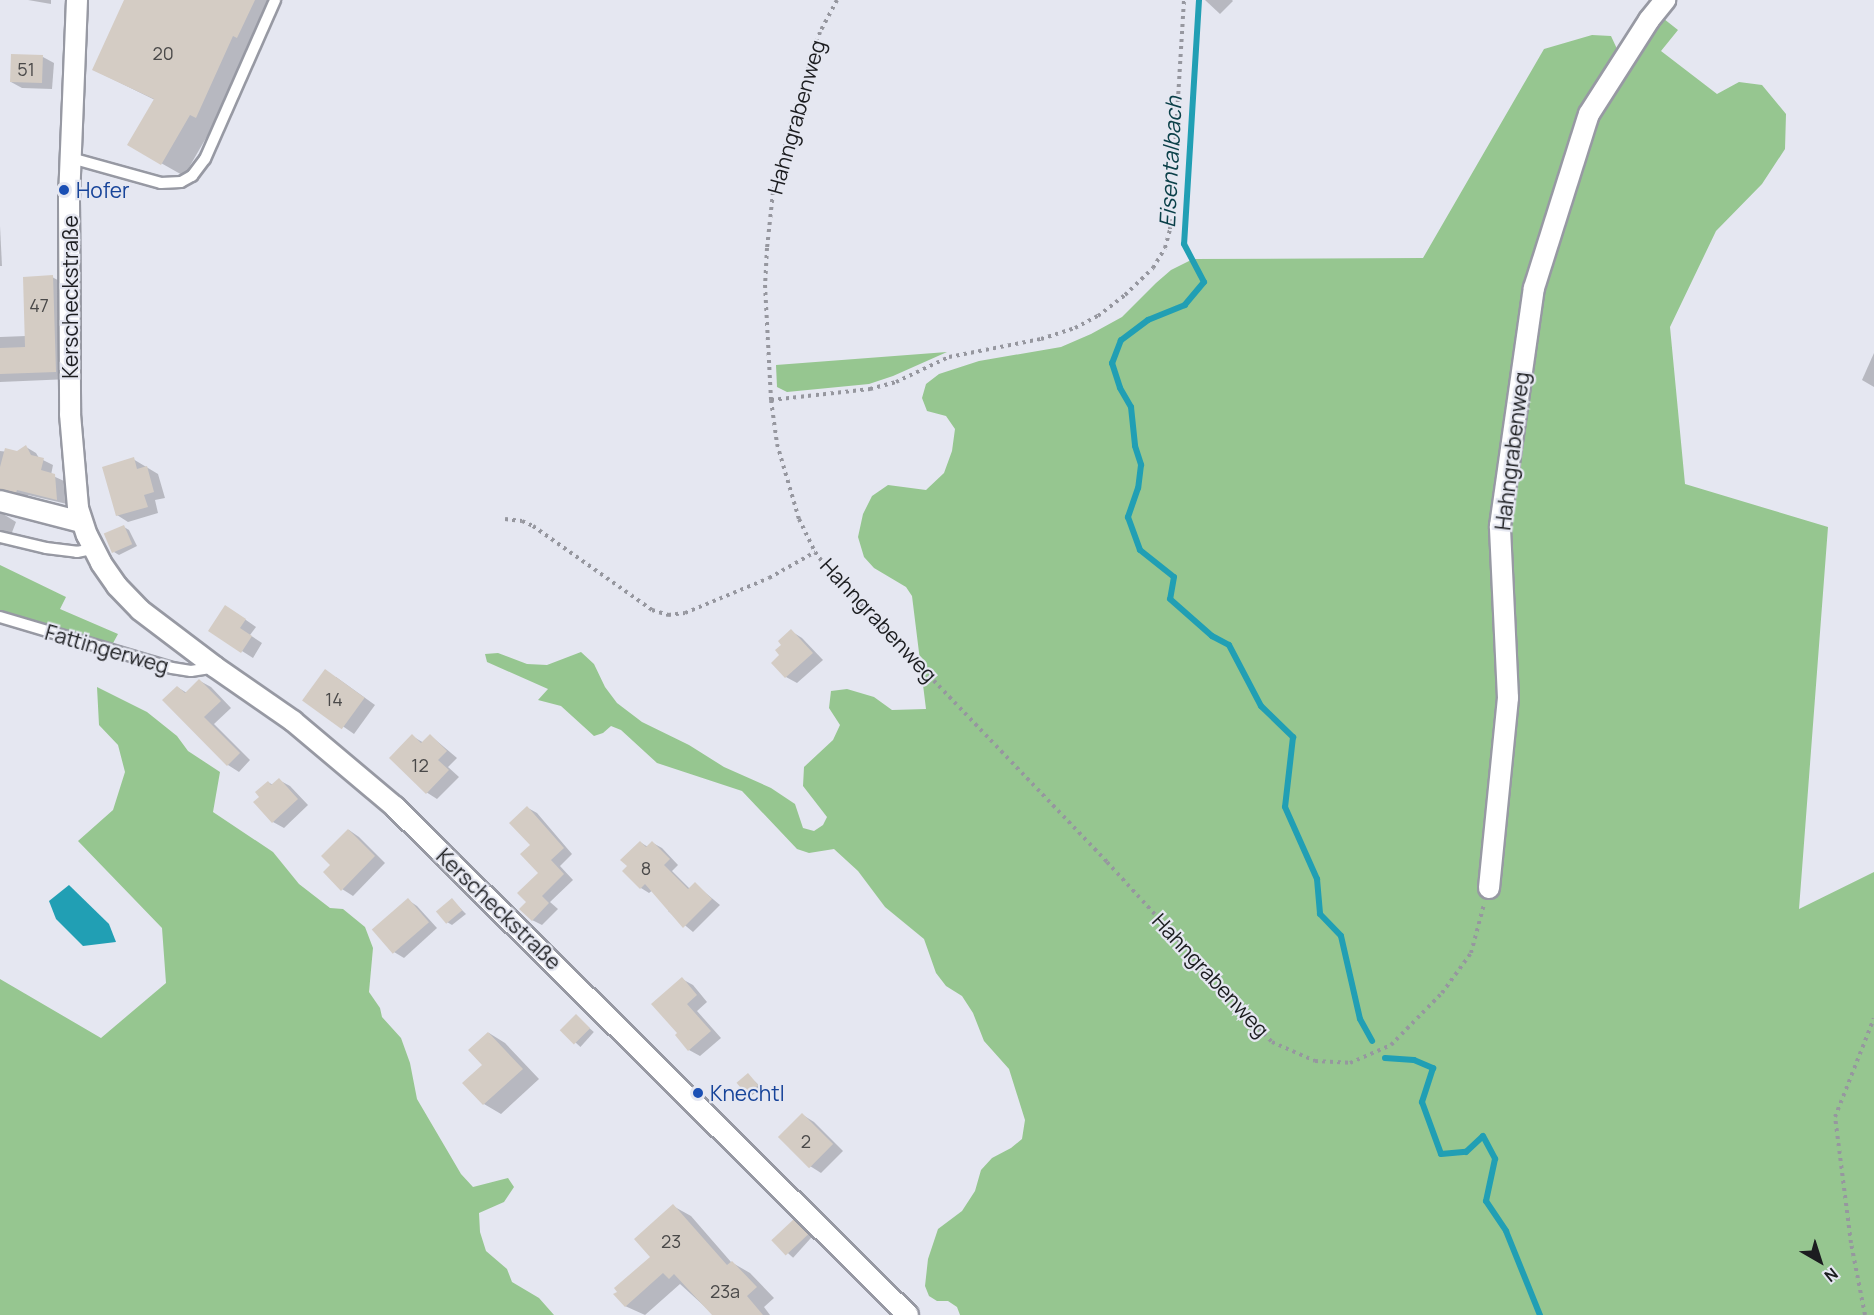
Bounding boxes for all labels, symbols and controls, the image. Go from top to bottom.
street label: Hahngrabenweg [762,37,830,197]
house number: 20 [152,42,174,64]
house number: 51 [17,58,35,80]
water label: Eisentalbach [1154,96,1188,228]
place label: Hofer [76,177,130,203]
marker: Hofer [57,183,71,197]
street label: Kerscheckstraße [57,215,83,379]
house number: 47 [29,294,49,316]
street label: Hahngrabenweg [1490,370,1534,532]
street label: Hahngrabenweg [815,553,943,687]
street label: Fattingerweg [42,619,172,679]
house number: 14 [325,688,343,710]
house number: 12 [411,754,429,776]
street label: Kerscheckstraße [431,843,567,975]
house number: 8 [641,857,651,879]
street label: Hahngrabenweg [1147,908,1275,1042]
place label: Knechtl [710,1080,785,1106]
marker: Knechtl [691,1086,705,1100]
house number: 2 [801,1130,811,1152]
house number: 23 [661,1230,681,1252]
north arrow [1790,1231,1850,1291]
text: N [1820,1263,1843,1287]
house number: 23a [710,1280,740,1302]

